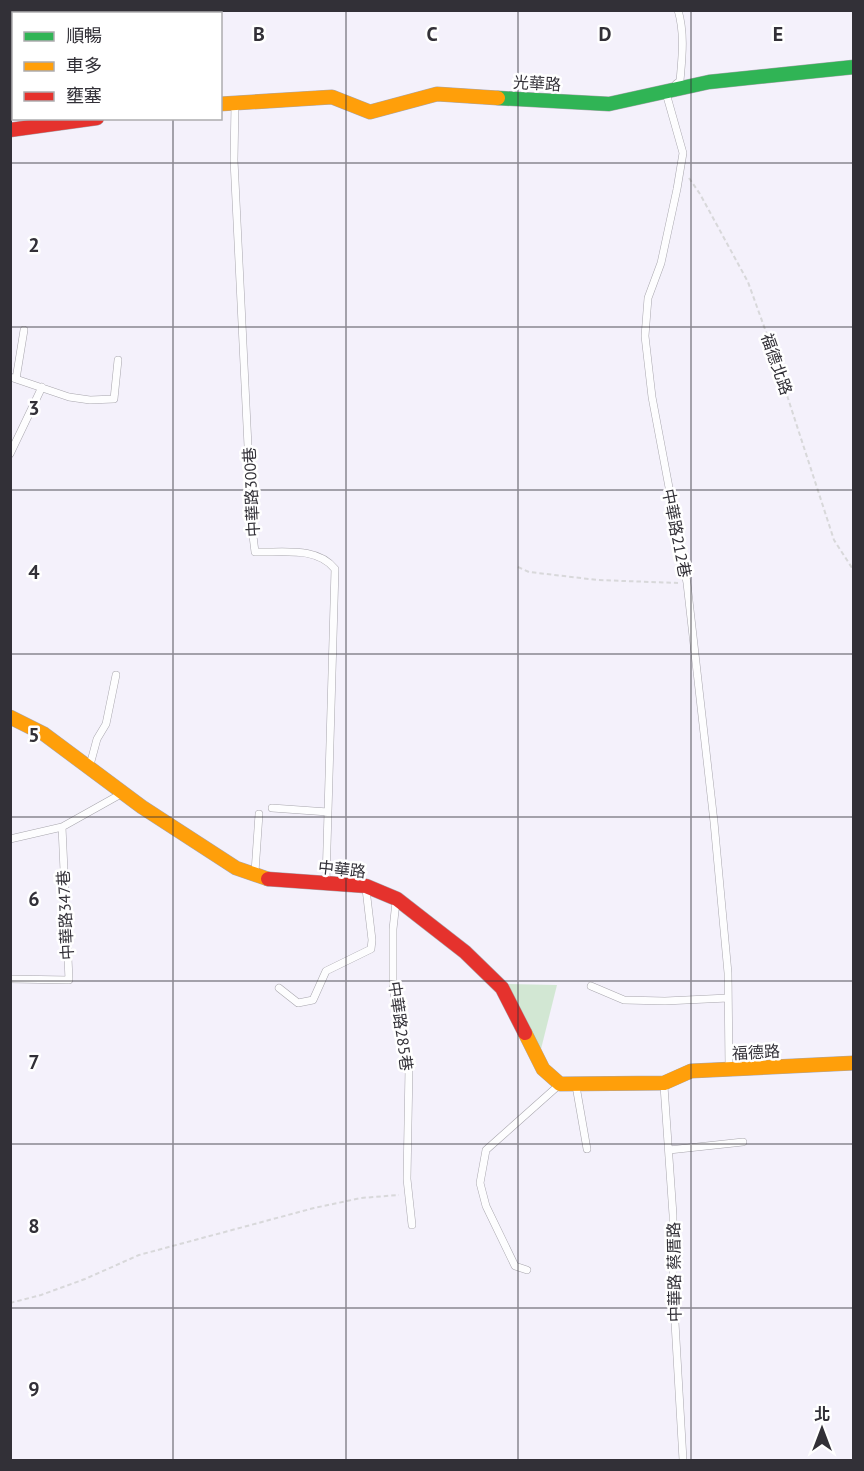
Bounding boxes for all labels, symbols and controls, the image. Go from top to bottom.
legend [12,12,222,120]
text: B [253,21,265,47]
text: C [426,21,438,47]
text: D [599,21,612,47]
text: E [773,21,783,47]
text: 順暢 [66,24,102,47]
text: 車多 [66,54,102,77]
street label: 光華路 [513,72,561,94]
text: 壅塞 [66,84,102,107]
text: 2 [28,232,40,258]
street label: 福德北路 [757,330,797,398]
text: 3 [28,395,40,421]
street label: 中華路300巷 [239,446,263,538]
street label: 中華路212巷 [659,487,695,579]
text: 4 [28,559,40,585]
text: 5 [28,722,40,748]
street label: 中華路 [317,857,367,881]
street label: 中華路347巷 [53,869,77,961]
text: 6 [28,886,40,912]
street label: 中華路285巷 [385,980,417,1072]
street label: 福德路 [732,1041,780,1063]
text: 7 [28,1049,40,1075]
text: 8 [28,1213,40,1239]
street label: 中華路 蔡厝路 [663,1222,685,1322]
text: 9 [28,1376,40,1402]
north arrow [792,1399,852,1459]
text: 北 [814,1404,830,1424]

